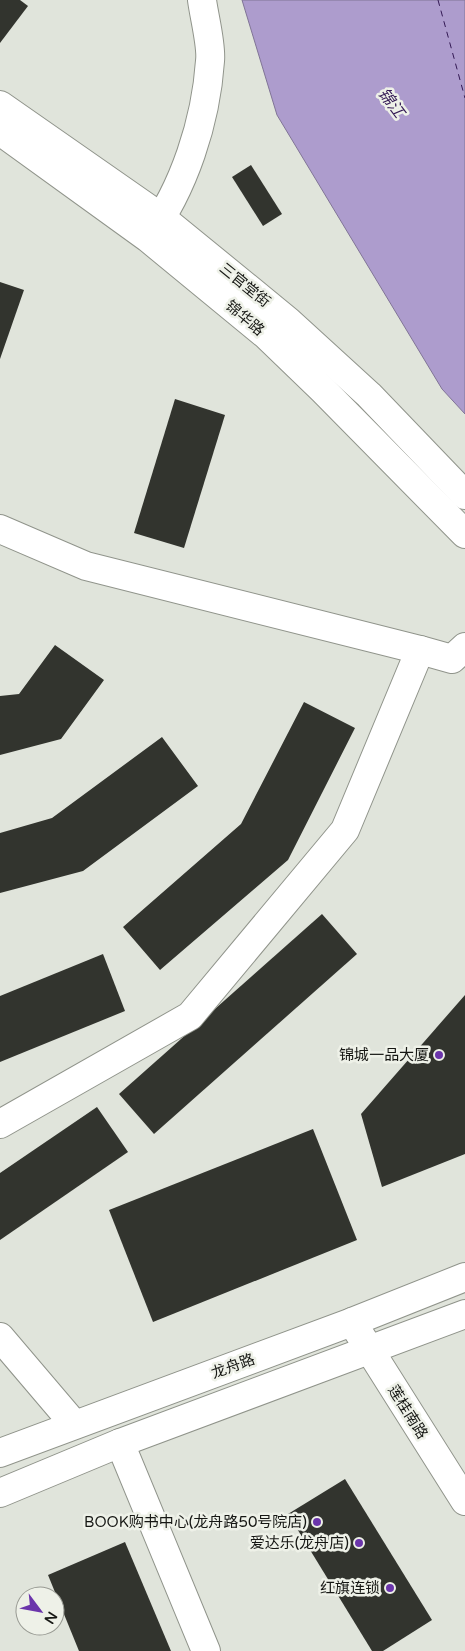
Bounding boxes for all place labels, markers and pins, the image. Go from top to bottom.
place label: 锦城一品大厦 [339,1046,429,1064]
marker: 锦城一品大厦 [433,1049,445,1061]
place label: BOOK购书中心(龙舟路50号院店) [84,1513,307,1531]
marker: BOOK购书中心(龙舟路50号院店) [311,1516,323,1528]
place label: 爱达乐(龙舟店) [250,1534,349,1552]
marker: 爱达乐(龙舟店) [353,1537,365,1549]
place label: 红旗连锁 [320,1579,380,1597]
marker: 红旗连锁 [384,1582,396,1594]

